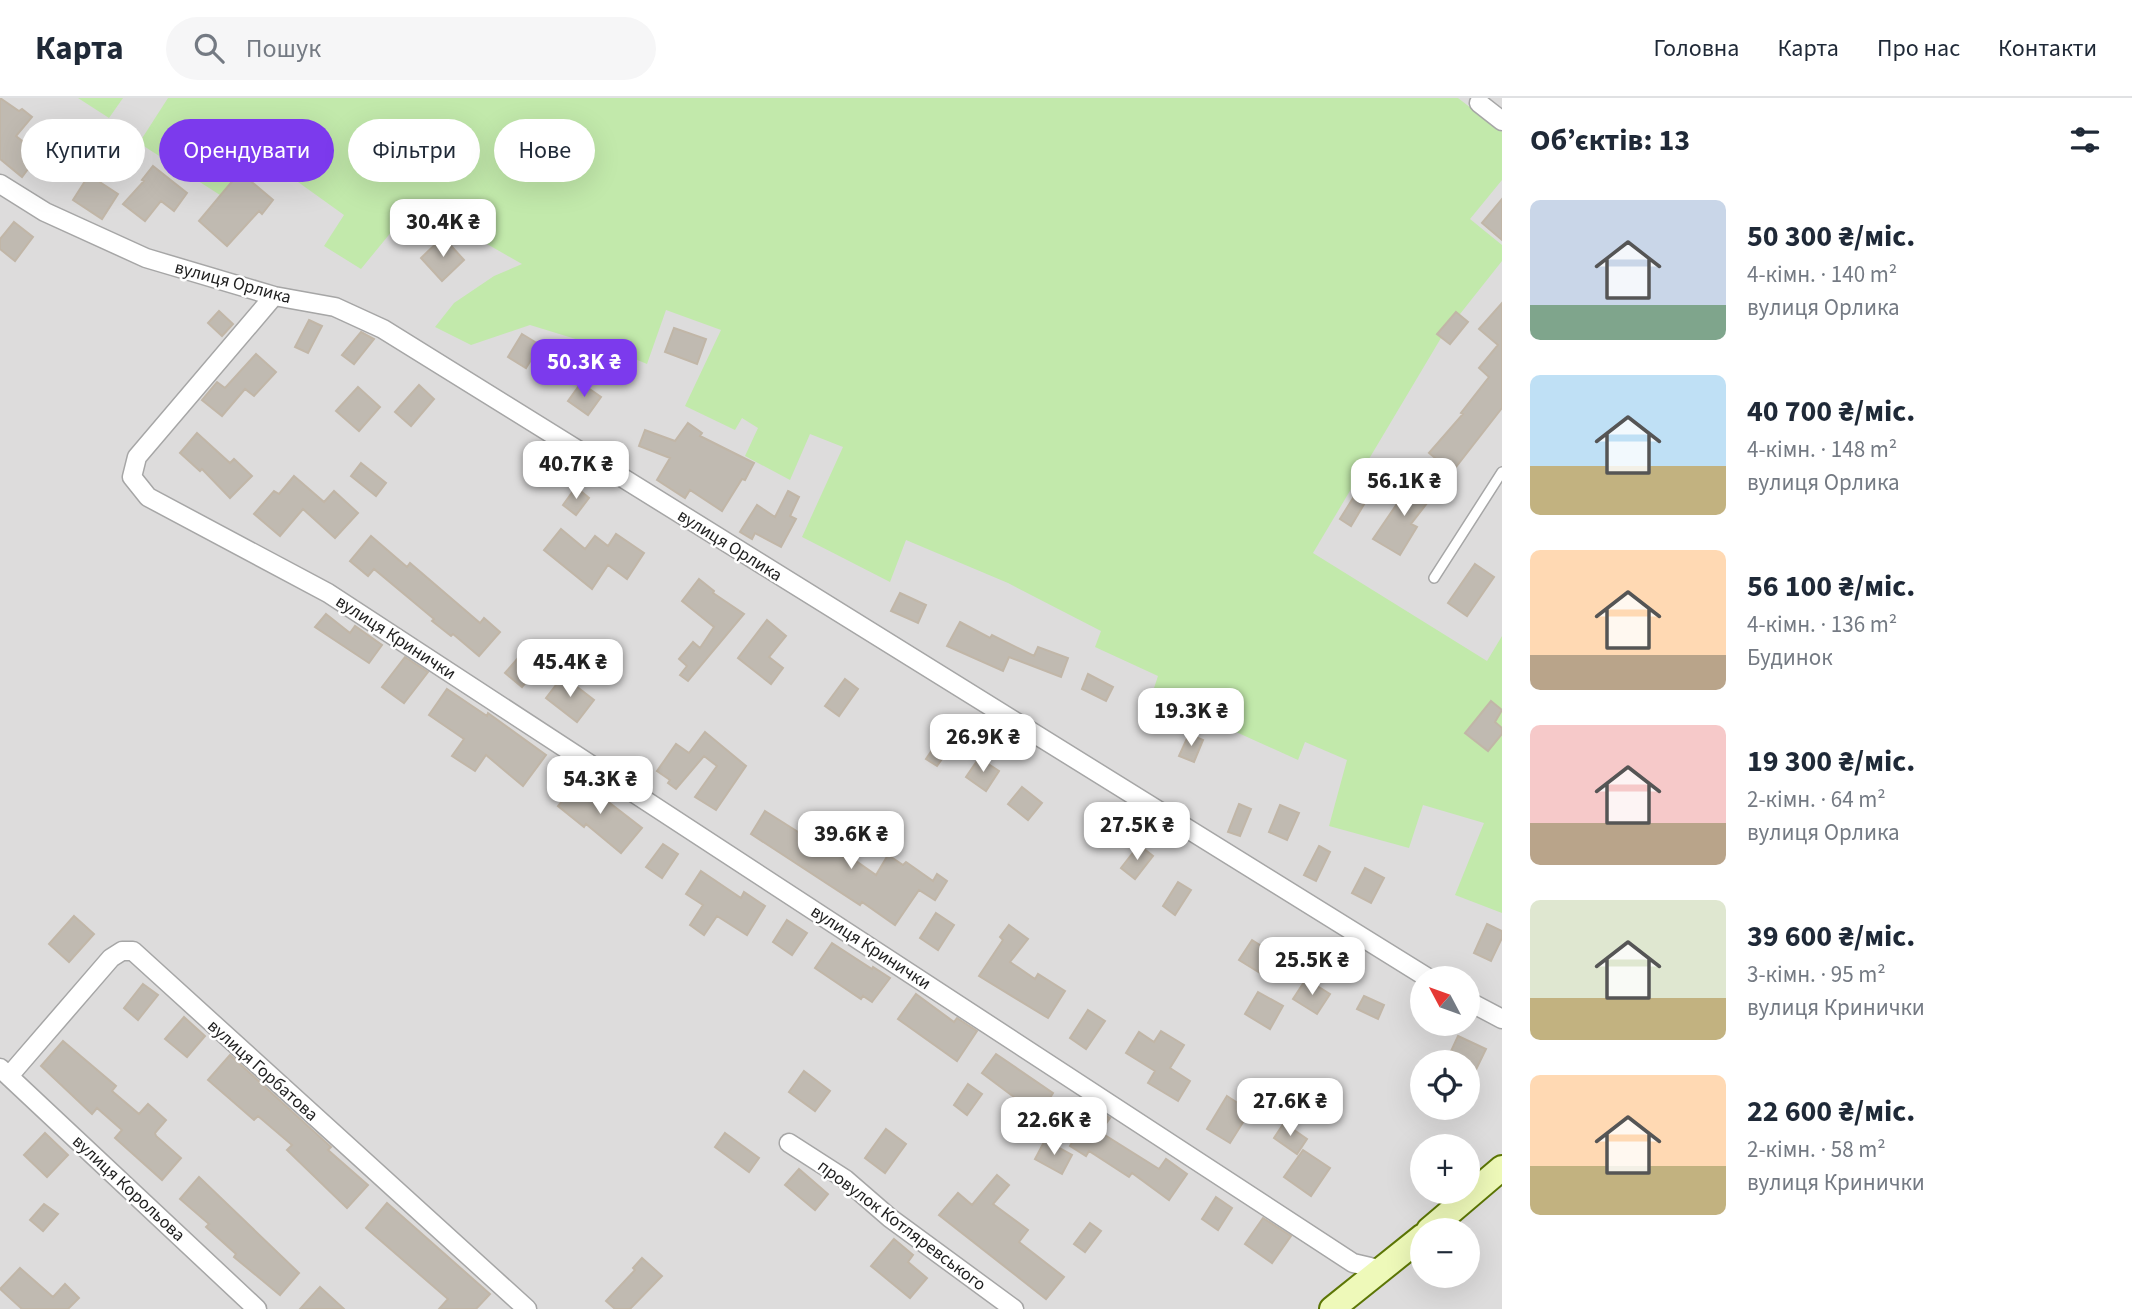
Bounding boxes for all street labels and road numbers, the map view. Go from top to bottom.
street label: вулиця Орлика [172,255,294,310]
street label: вулиця Орлика [672,503,787,588]
street label: вулиця Кринички [331,589,461,686]
street label: вулиця Кринички [806,899,936,996]
street label: вулиця Горбатова [202,1014,324,1127]
street label: вулиця Корольова [67,1129,191,1247]
street label: провулок Котляревського [812,1154,991,1297]

